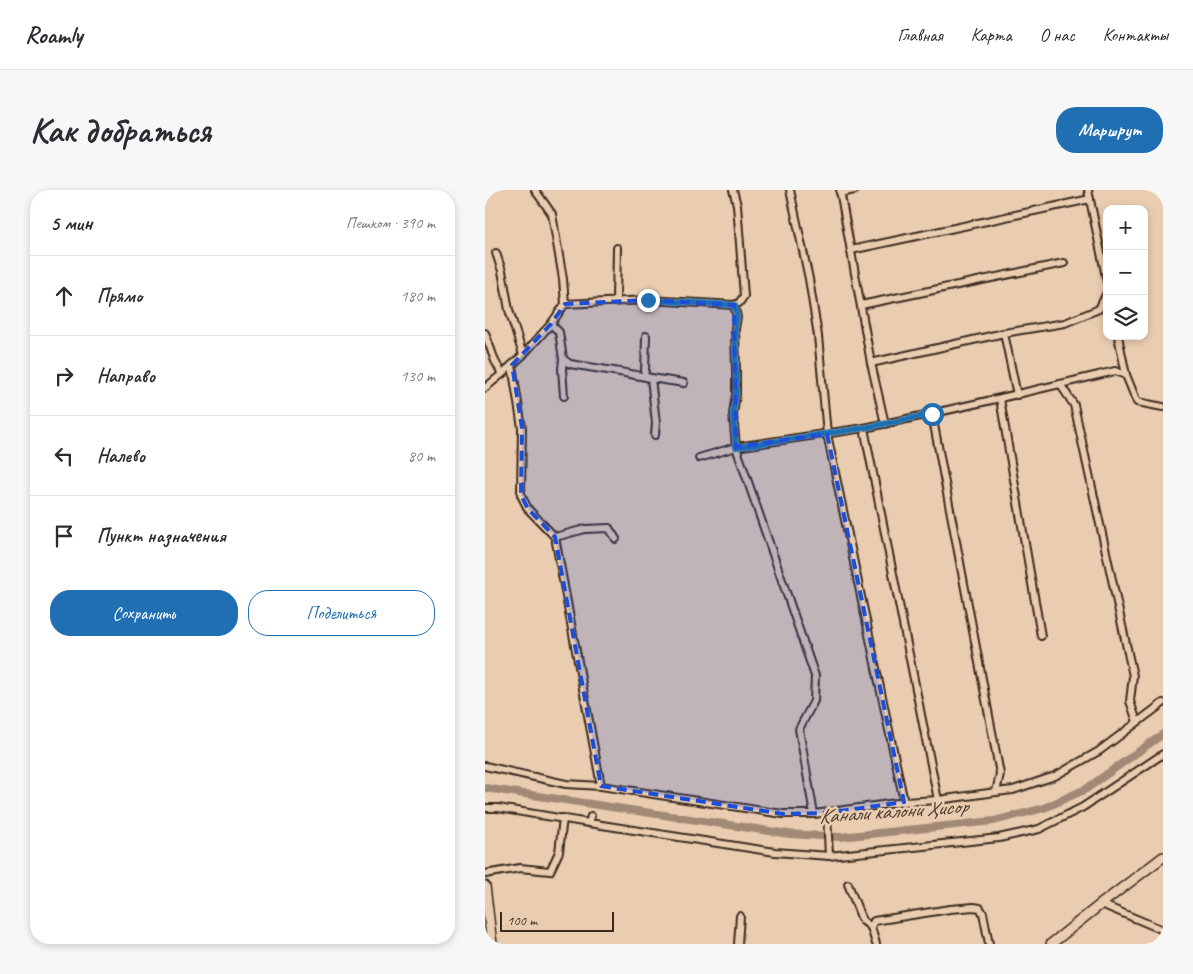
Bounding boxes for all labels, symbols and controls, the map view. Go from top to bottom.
text: Roamly [25,20,82,50]
text: Главная [898,24,943,46]
text: Карта [971,24,1012,46]
text: О нас [1040,24,1075,46]
text: Контакты [1103,24,1168,46]
button: Маршрут [1056,107,1163,153]
text: Как добраться [30,108,211,153]
map controls [1103,205,1148,340]
button: + [1103,205,1148,250]
text: 5 мин [50,210,92,236]
text: Пешком · 390 m [346,213,435,233]
button: − [1103,250,1148,295]
icon: ahead [50,282,78,310]
text: Прямо [97,284,142,308]
text: 180 m [401,286,435,306]
route end [637,289,660,312]
button: layers [1103,295,1148,340]
icon: right [50,362,78,390]
text: Направо [97,364,155,388]
text: 130 m [401,366,435,386]
route start [921,403,944,426]
icon: left [50,442,78,470]
text: Налево [97,444,145,468]
text: 80 m [408,446,435,466]
icon: arrive [50,522,78,550]
text: Пункт назначения [97,524,226,548]
button: Сохранить [50,590,238,636]
button: Поделиться [248,590,435,636]
water label: Канали калони Ҳисор [818,793,971,829]
scale bar [500,909,614,932]
text: 100 m [507,912,537,929]

